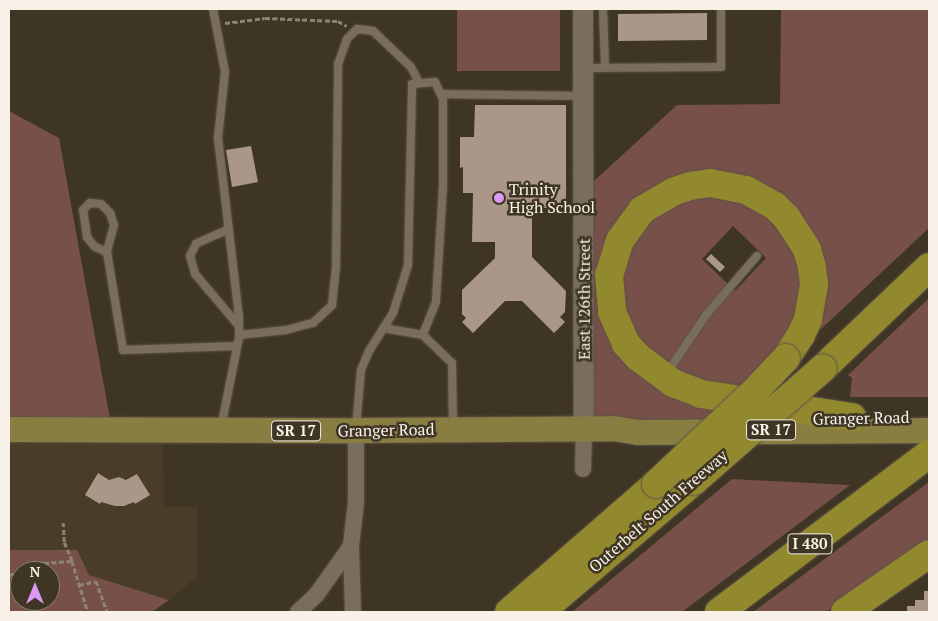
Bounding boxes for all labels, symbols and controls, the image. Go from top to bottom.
place label: Trinity High School [509,179,595,217]
marker: Trinity High School [493,192,505,204]
street label: East 126th Street [574,238,594,360]
street label: Granger Road [812,408,910,428]
road number: SR 17 [271,418,321,444]
road number: SR 17 [746,418,796,442]
street label: Granger Road [337,420,435,440]
street label: Outerbelt South Freeway [585,446,731,576]
road number: I 480 [786,532,834,556]
north arrow [10,561,60,611]
text: N [30,562,40,581]

